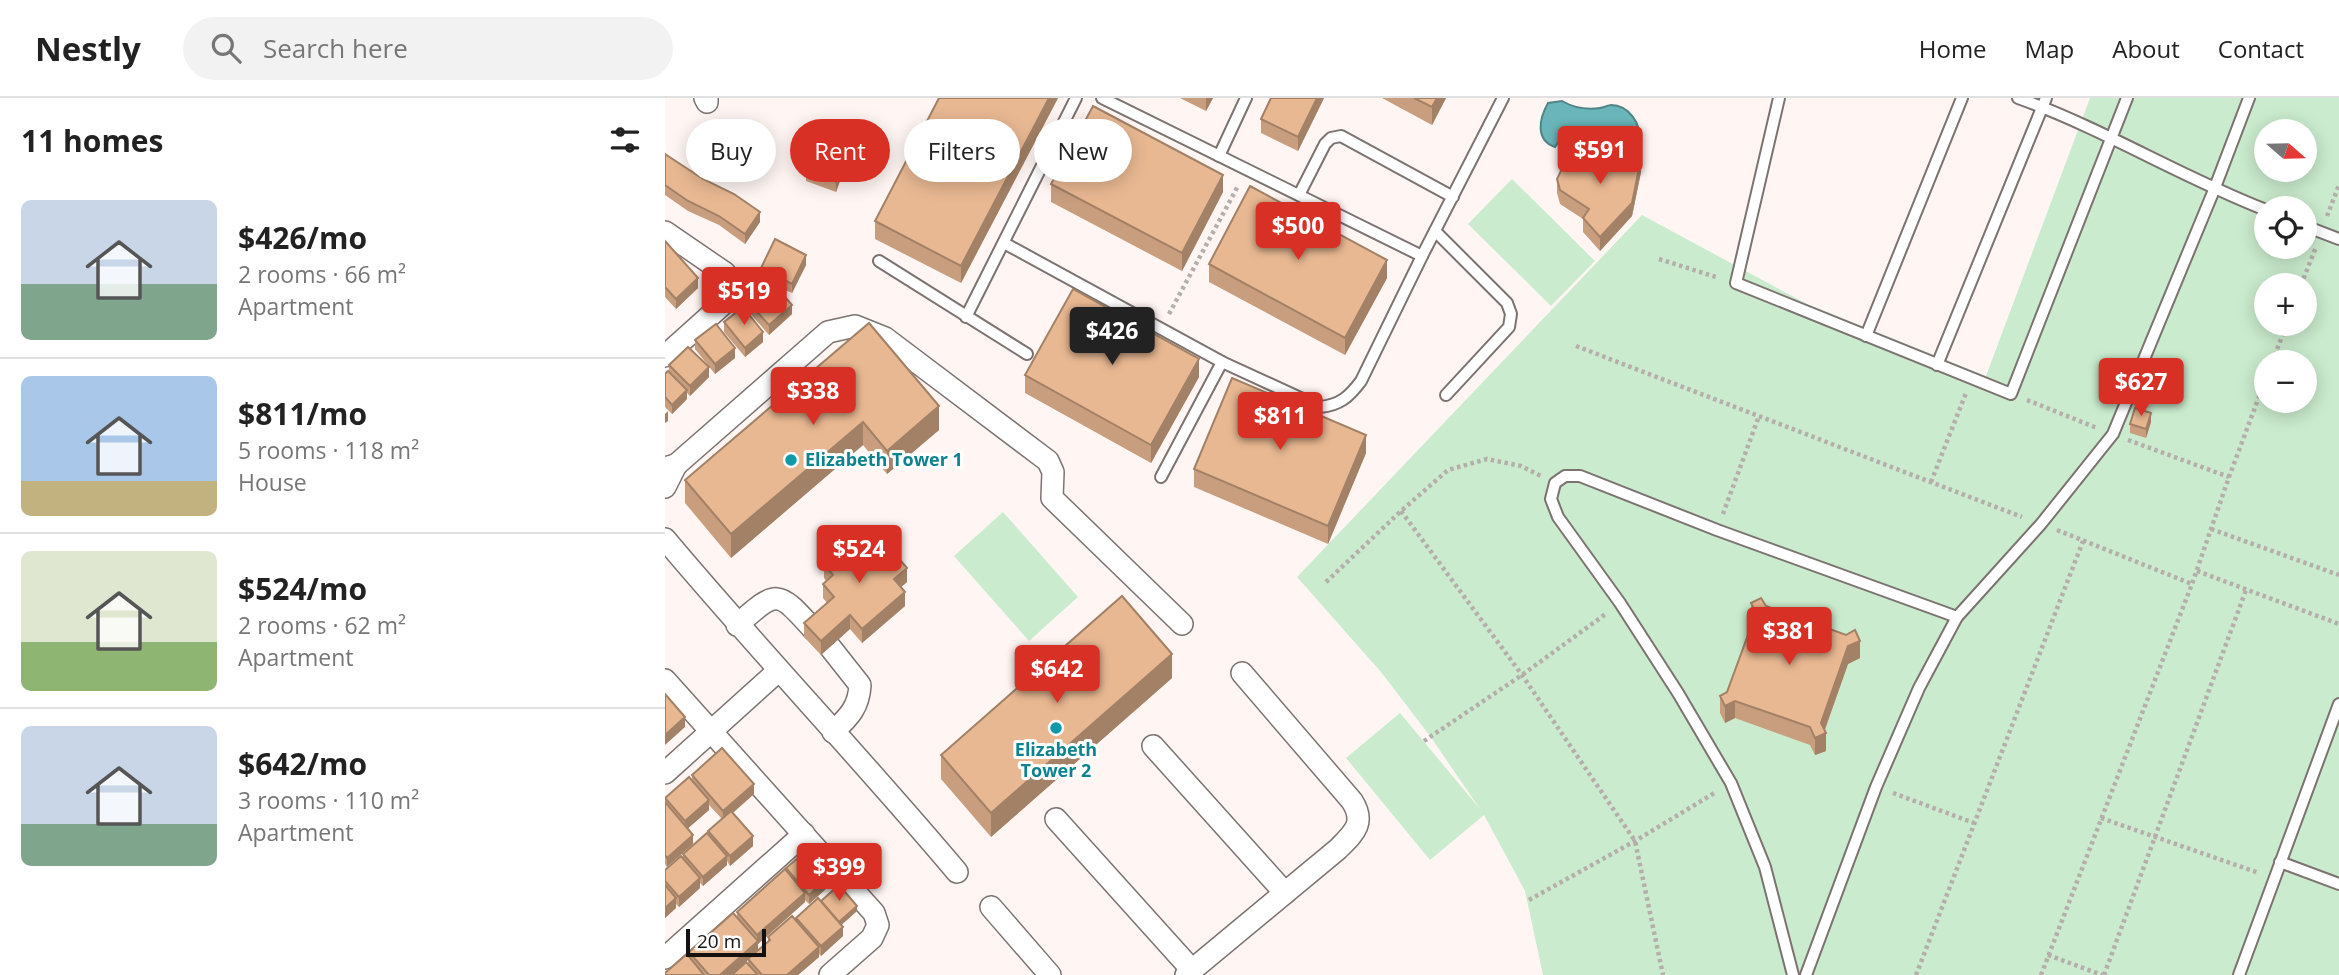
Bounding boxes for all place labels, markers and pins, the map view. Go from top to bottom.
pin: $591 [1559,126,1641,186]
pin: $500 [1257,202,1339,262]
pin: $519 [703,268,785,327]
pin: $426 [1071,308,1153,367]
pin: $627 [2100,358,2182,418]
pin: $338 [772,368,854,427]
pin: $811 [1239,392,1321,452]
place label: Elizabeth Tower 1 [805,447,963,471]
marker: Elizabeth Tower 1 [783,452,799,468]
pin: $524 [818,526,900,585]
pin: $381 [1748,608,1830,667]
pin: $642 [1016,646,1098,705]
marker: Elizabeth Tower 2 [1048,720,1064,736]
place label: Elizabeth Tower 2 [1015,737,1097,782]
pin: $399 [798,844,880,903]

